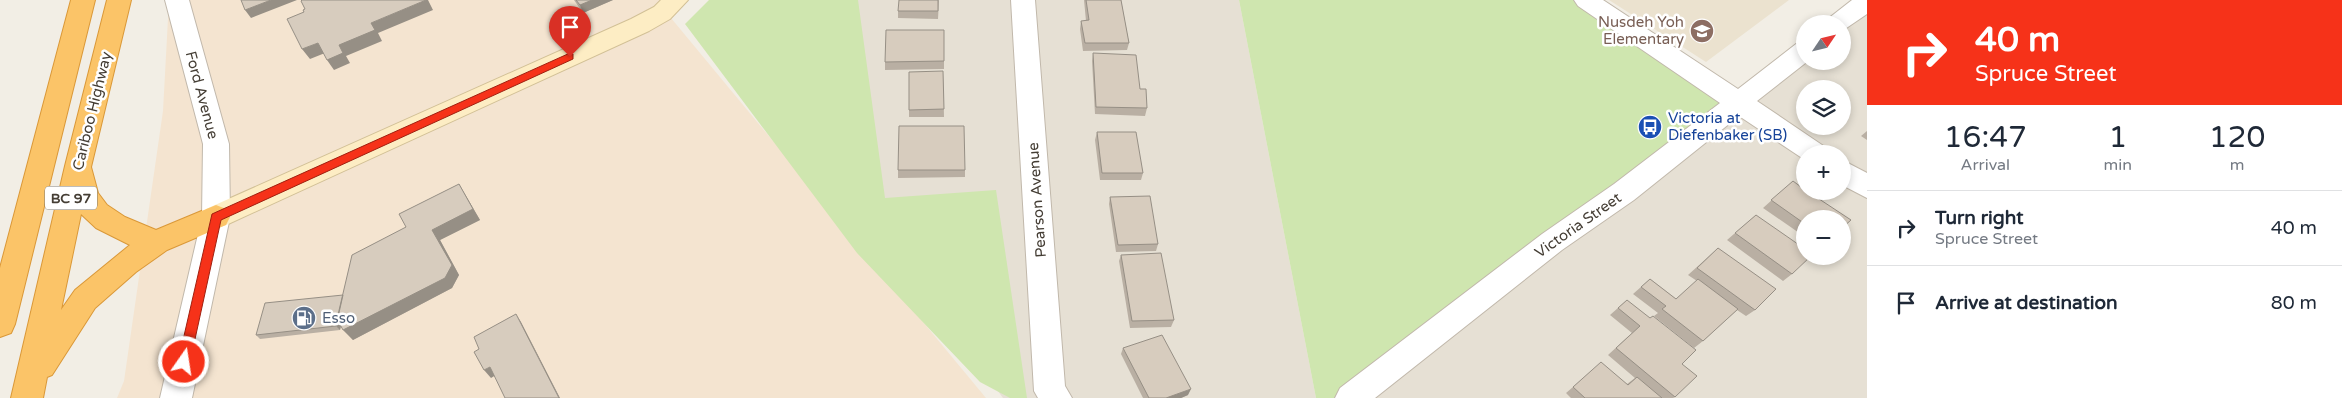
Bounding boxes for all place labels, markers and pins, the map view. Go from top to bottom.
pin [549,6,591,57]
place label: Nusdeh Yoh Elementary [1598,13,1684,48]
school or university icon: Nusdeh Yoh Elementary [1689,18,1715,44]
place label: Victoria at Diefenbaker (SB) [1668,109,1787,144]
bus stop icon: Victoria at Diefenbaker (SB) [1637,114,1663,140]
fuel station icon: Esso [291,305,317,331]
place label: Esso [322,309,355,327]

